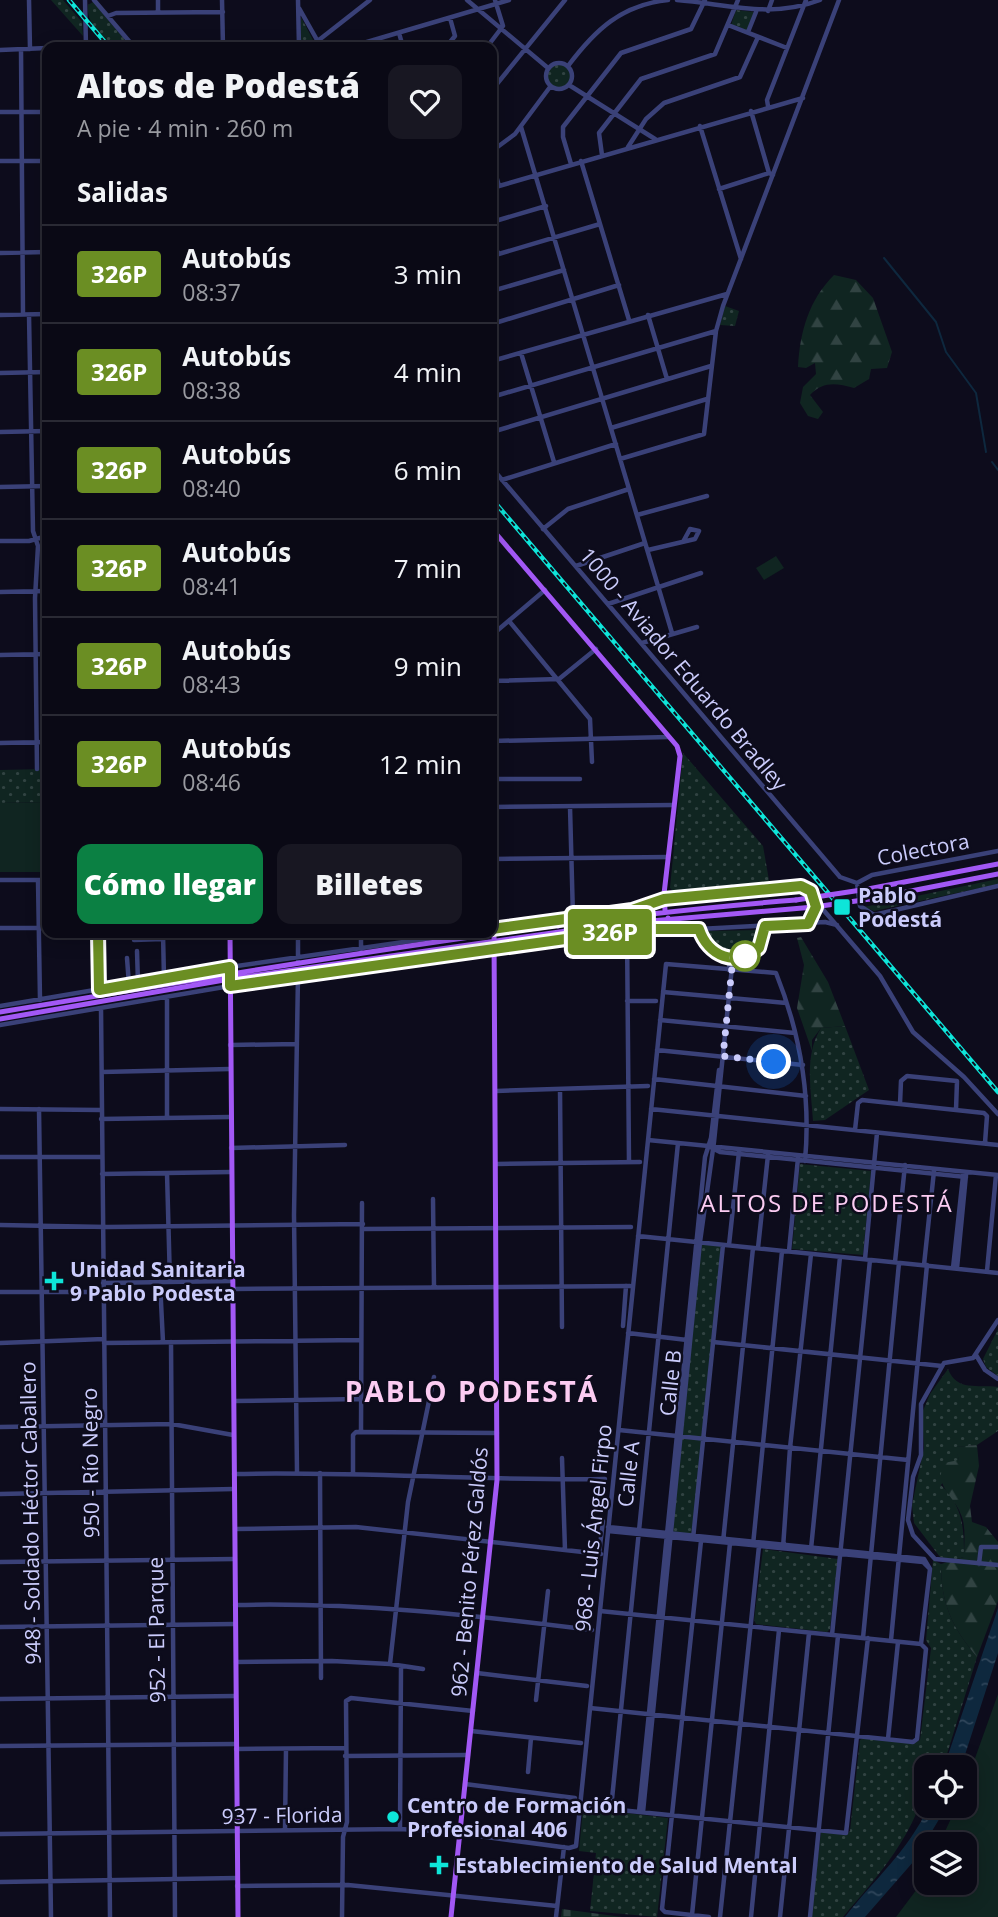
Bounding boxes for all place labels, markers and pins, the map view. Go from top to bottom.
place label: Pablo Podestá [858,881,942,933]
marker: Pablo Podestá [832,897,852,917]
unlabelled marker [730,941,760,971]
place label: Unidad Sanitaria 9 Pablo Podesta [70,1255,246,1307]
marker: Unidad Sanitaria 9 Pablo Podesta [44,1271,64,1291]
place label: Centro de Formación Profesional 406 [407,1791,626,1843]
marker: Centro de Formación Profesional 406 [385,1809,401,1825]
place label: Establecimiento de Salud Mental [455,1851,798,1879]
marker: Establecimiento de Salud Mental [429,1855,449,1875]

